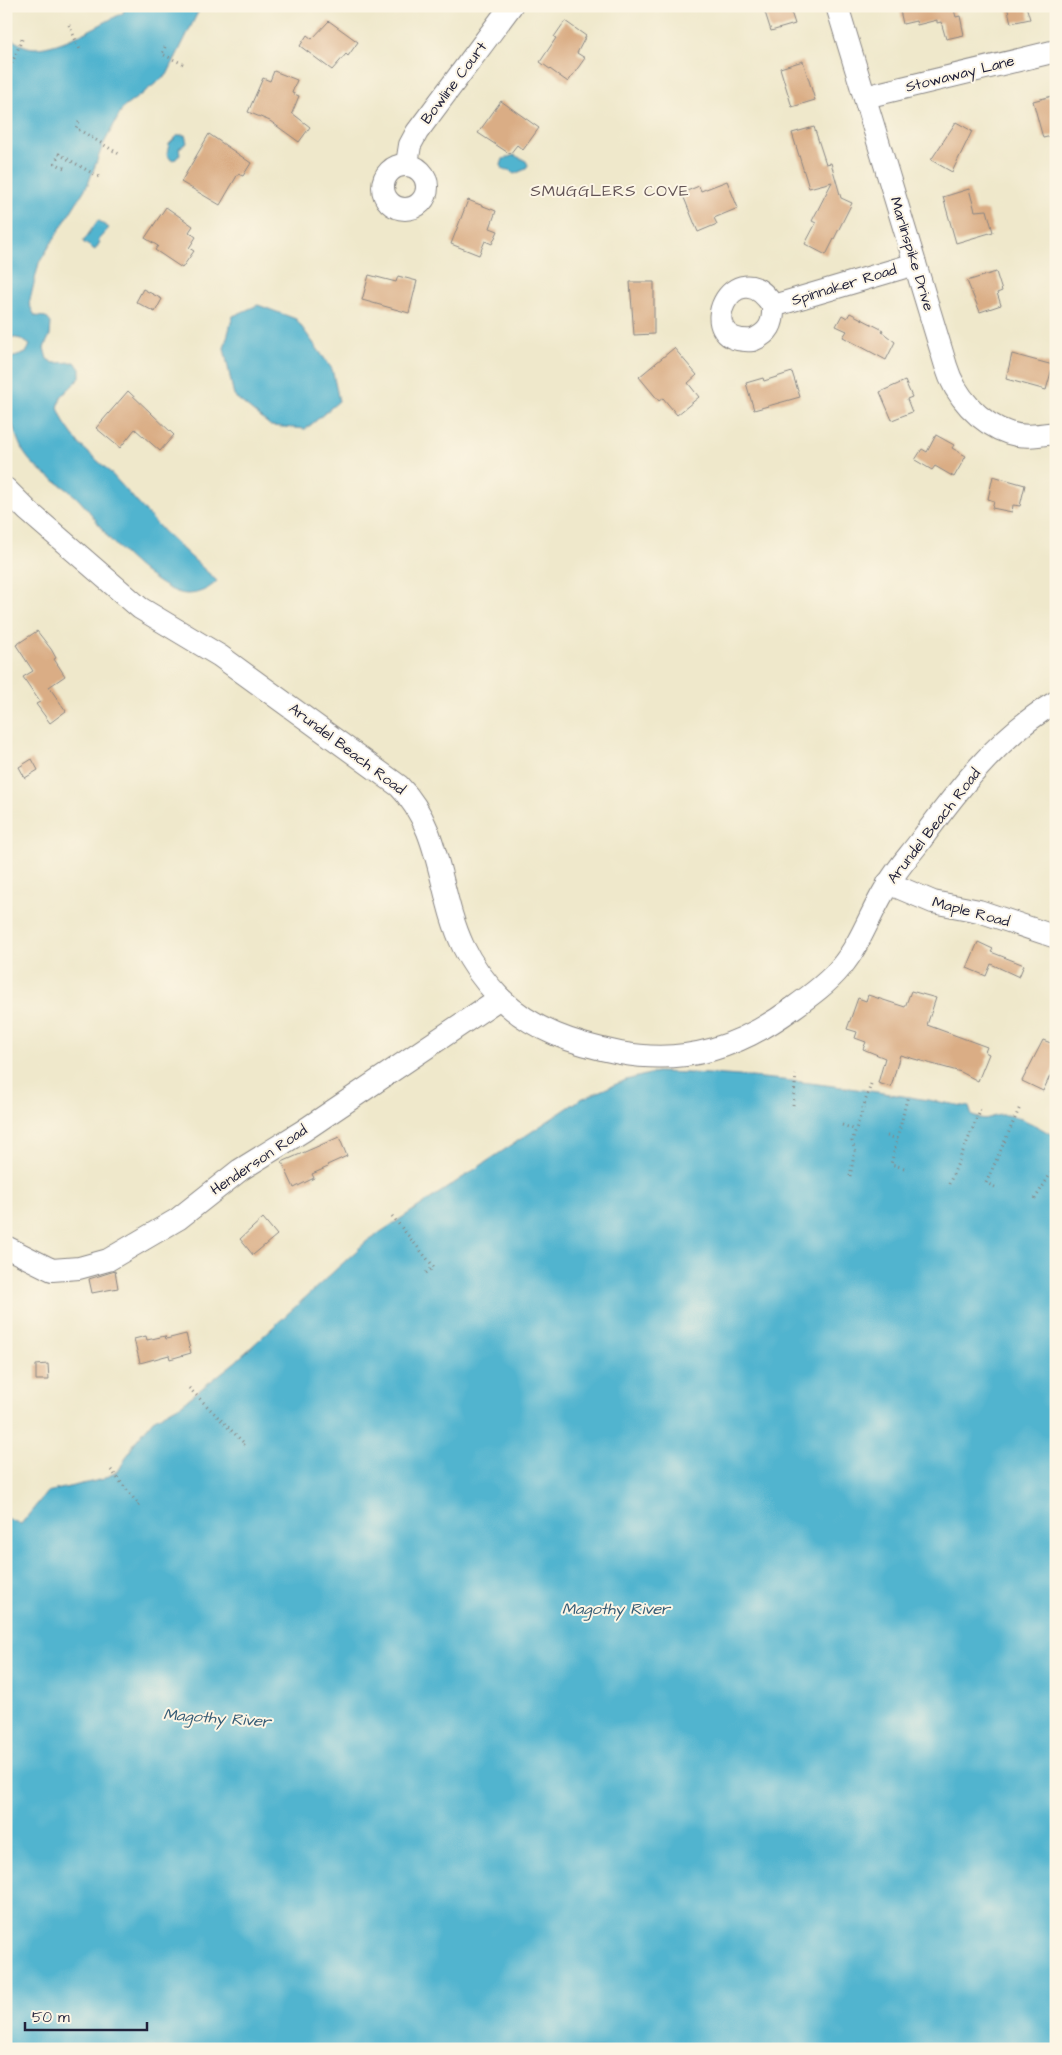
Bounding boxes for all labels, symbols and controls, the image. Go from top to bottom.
street label: Bowline Court [416,37,492,129]
street label: Stowaway Lane [903,50,1017,99]
district label: SMUGGLERS COVE [531,180,689,202]
street label: Marlinspike Drive [885,194,939,314]
street label: Spinnaker Road [789,259,899,311]
street label: Arundel Beach Road [284,698,410,800]
street label: Arundel Beach Road [882,764,986,888]
street label: Maple Road [930,892,1012,932]
street label: Henderson Road [206,1120,312,1200]
water label: Magothy River [562,1598,672,1621]
water label: Magothy River [162,1703,274,1734]
scale bar [25,2000,148,2032]
text: 50 m [32,2007,70,2028]

